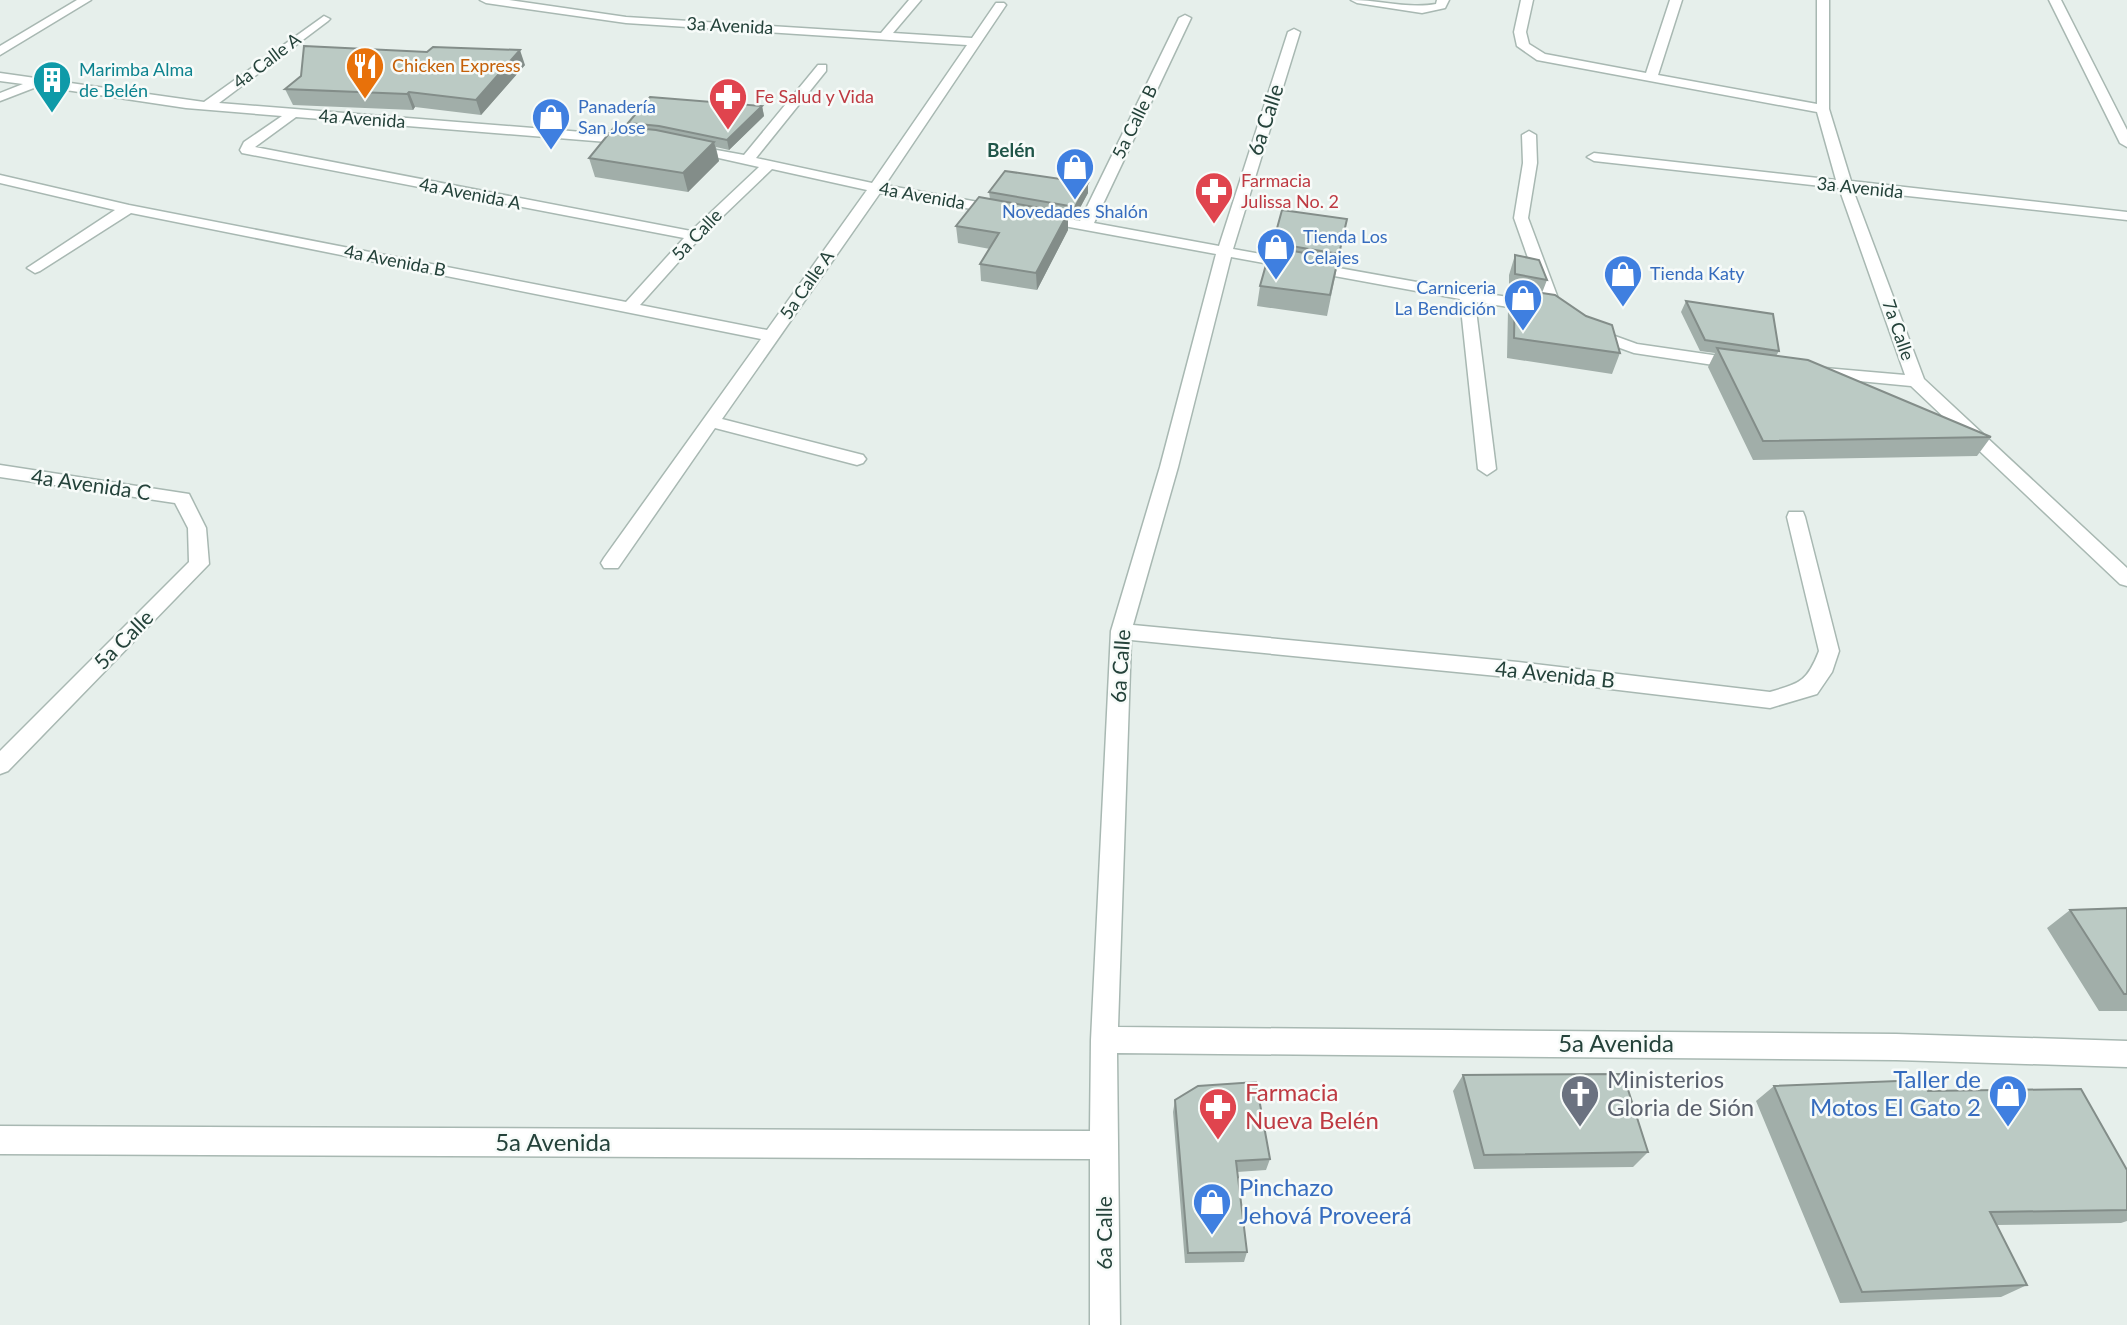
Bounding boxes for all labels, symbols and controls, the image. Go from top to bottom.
street label: 3a Avenida [686,12,774,38]
street label: 4a Calle A [228,27,305,93]
restaurant icon: Chicken Express [344,45,386,100]
place label: Chicken Express [392,54,521,76]
place label: Marimba Alma de Belén [79,58,193,101]
building icon: Marimba Alma de Belén [31,59,73,114]
pharmacy icon: Fe Salud y Vida [707,76,749,131]
street label: 5a Calle B [1107,81,1161,162]
street label: 6a Calle [1241,81,1288,158]
place label: Fe Salud y Vida [755,85,874,107]
place label: Panadería San Jose [578,95,656,138]
shop icon: Panadería San Jose [530,96,572,151]
street label: 4a Avenida [318,104,406,132]
district label: Belén [987,138,1035,161]
shop icon: Novedades Shalón [1054,146,1096,201]
place label: Farmacia Julissa No. 2 [1241,169,1339,212]
pharmacy icon: Farmacia Julissa No. 2 [1193,170,1235,225]
street label: 4a Avenida A [418,172,524,214]
street label: 3a Avenida [1816,172,1904,202]
street label: 4a Avenida [878,177,967,213]
place label: Novedades Shalón [1002,200,1148,222]
street label: 5a Calle [666,204,726,265]
place label: Tienda Los Celajes [1303,225,1388,268]
shop icon: Tienda Los Celajes [1255,226,1297,281]
street label: 4a Avenida B [343,239,448,281]
street label: 5a Calle A [774,245,838,323]
shop icon: Tienda Katy [1602,253,1644,308]
place label: Tienda Katy [1650,262,1745,284]
place label: Carniceria La Bendición [1395,276,1496,319]
shop icon: Carniceria La Bendición [1502,277,1544,332]
street label: 7a Calle [1878,296,1920,363]
street label: 4a Avenida C [30,463,153,504]
street label: 5a Calle [88,604,158,674]
street label: 6a Calle [1104,628,1135,703]
street label: 4a Avenida B [1494,655,1616,692]
street label: 5a Avenida [1558,1028,1674,1057]
place label: Ministerios Gloria de Sión [1607,1064,1754,1121]
place label: Taller de Motos El Gato 2 [1810,1064,1981,1121]
church icon: Ministerios Gloria de Sión [1559,1073,1601,1128]
shop icon: Taller de Motos El Gato 2 [1987,1073,2029,1128]
place label: Farmacia Nueva Belén [1245,1077,1379,1134]
pharmacy icon: Farmacia Nueva Belén [1197,1086,1239,1141]
street label: 5a Avenida [495,1127,611,1156]
place label: Pinchazo Jehová Proveerá [1239,1172,1412,1229]
shop icon: Pinchazo Jehová Proveerá [1191,1181,1233,1236]
street label: 6a Calle [1091,1196,1116,1270]

